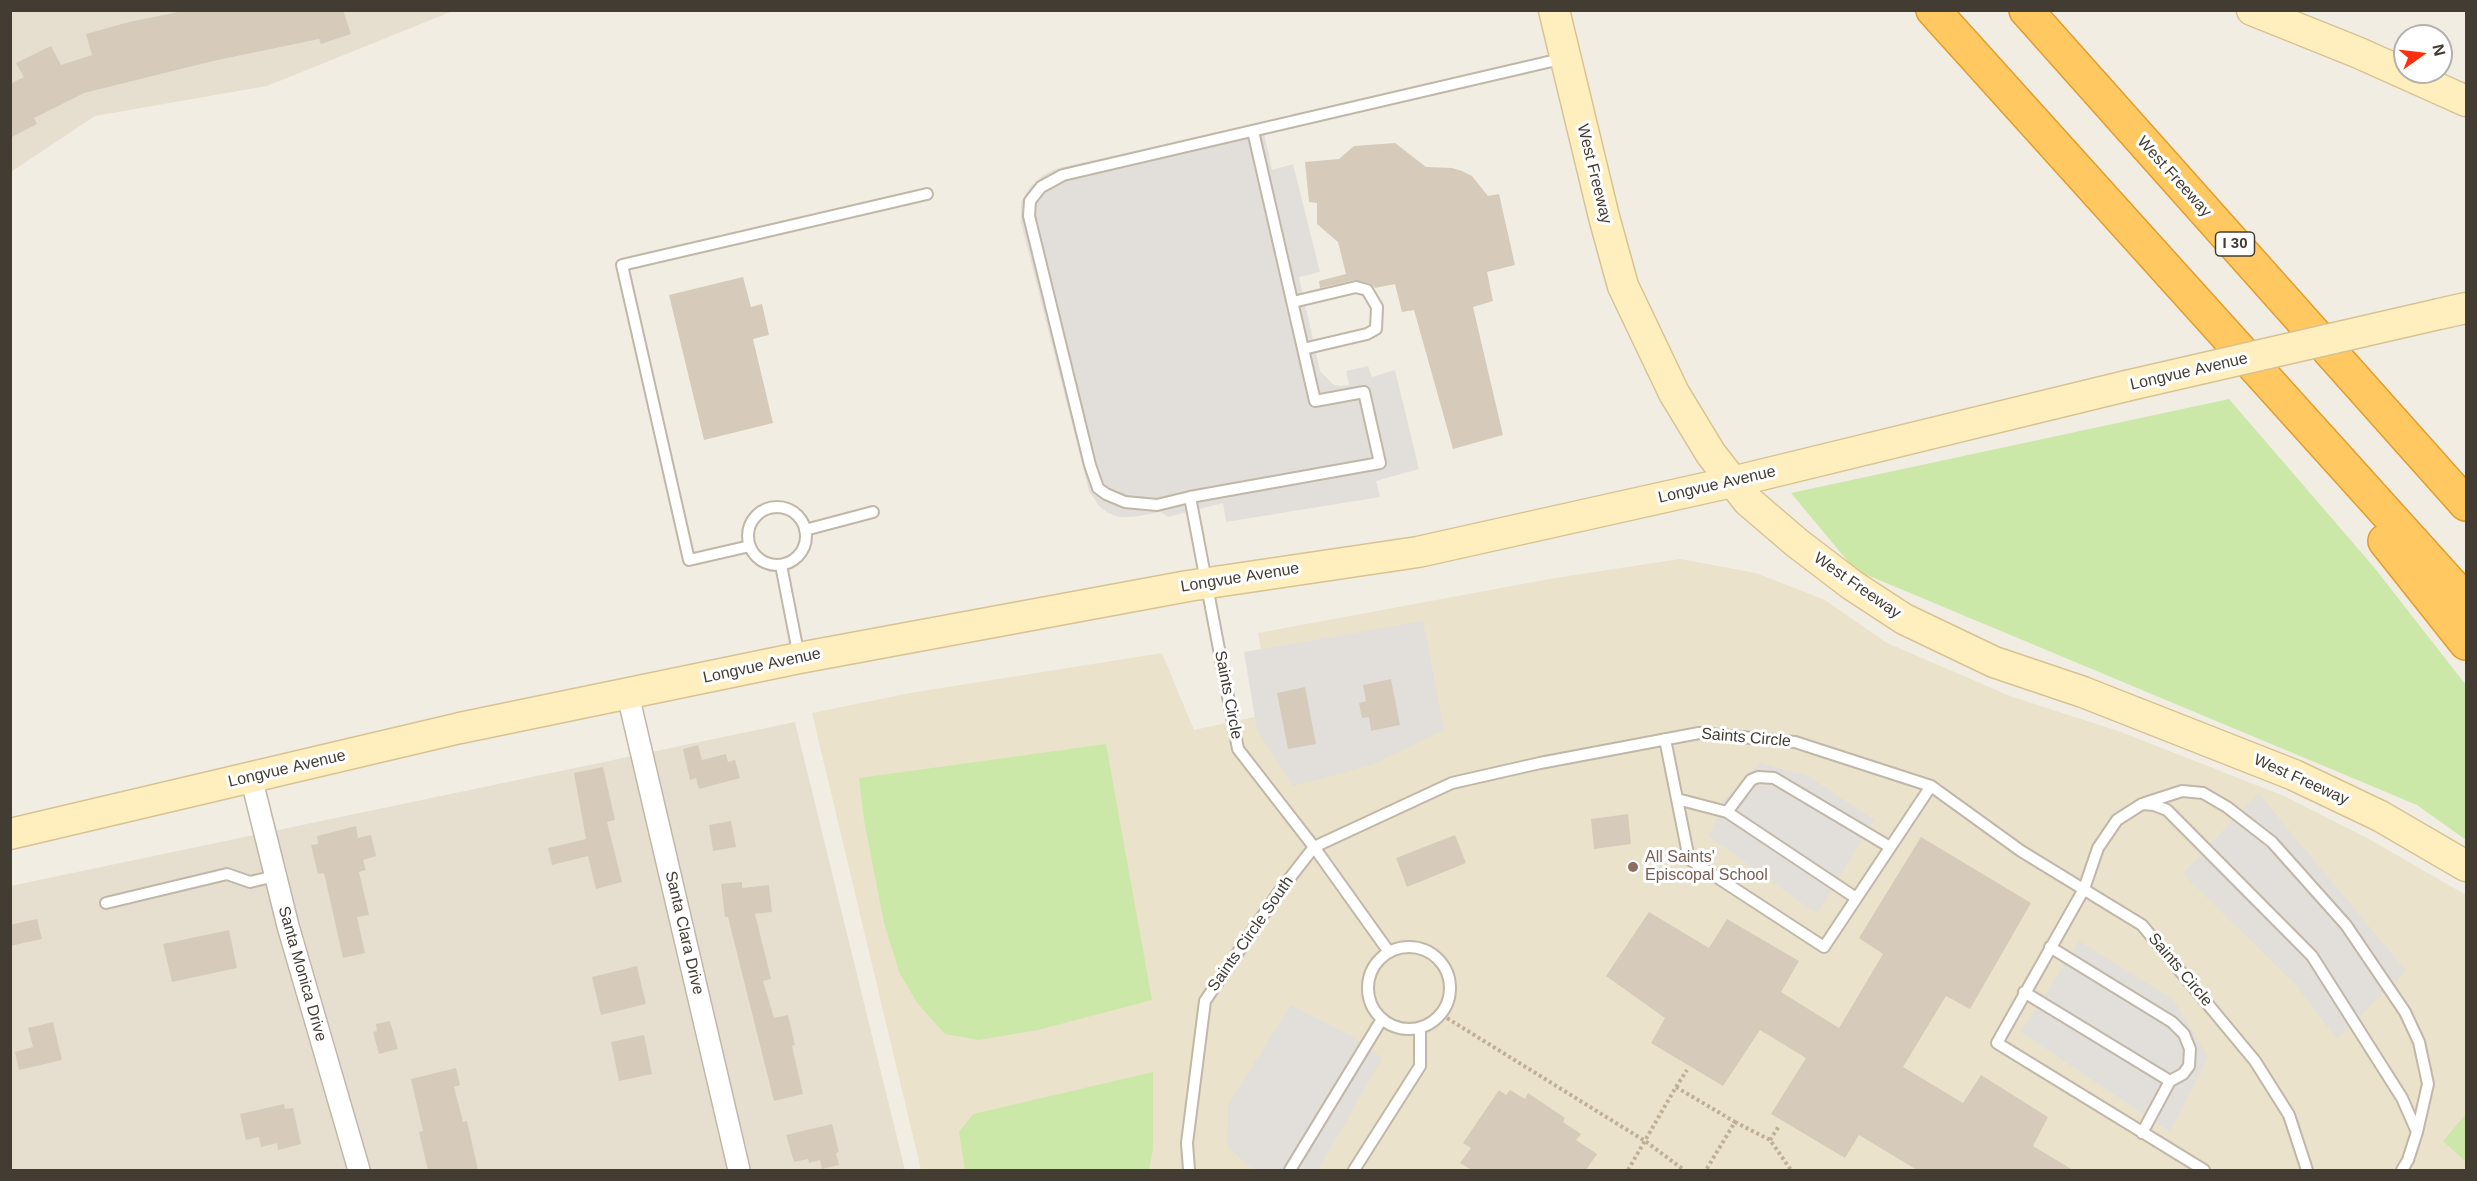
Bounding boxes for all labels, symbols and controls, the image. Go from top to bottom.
north arrow [2393,24,2453,84]
text: N [2429,42,2449,58]
street label: West Freeway [1572,122,1616,226]
street label: West Freeway [2133,133,2215,221]
road number: I 30 [2216,232,2254,256]
street label: Longvue Avenue [2128,349,2250,395]
street label: Longvue Avenue [1656,462,1778,508]
street label: West Freeway [1810,549,1904,623]
street label: Longvue Avenue [1179,559,1301,597]
street label: Longvue Avenue [701,644,823,688]
street label: Saints Circle [1210,649,1246,741]
street label: Saints Circle [1700,725,1792,751]
street label: Longvue Avenue [226,746,348,792]
street label: West Freeway [2251,750,2351,810]
place label: All Saints' Episcopal School [1645,848,1768,886]
marker: All Saints' Episcopal School [1626,860,1640,874]
street label: Santa Clara Drive [660,869,708,997]
street label: Saints Circle South [1204,873,1298,995]
street label: Santa Monica Drive [274,904,330,1044]
street label: Saints Circle [2144,929,2216,1011]

